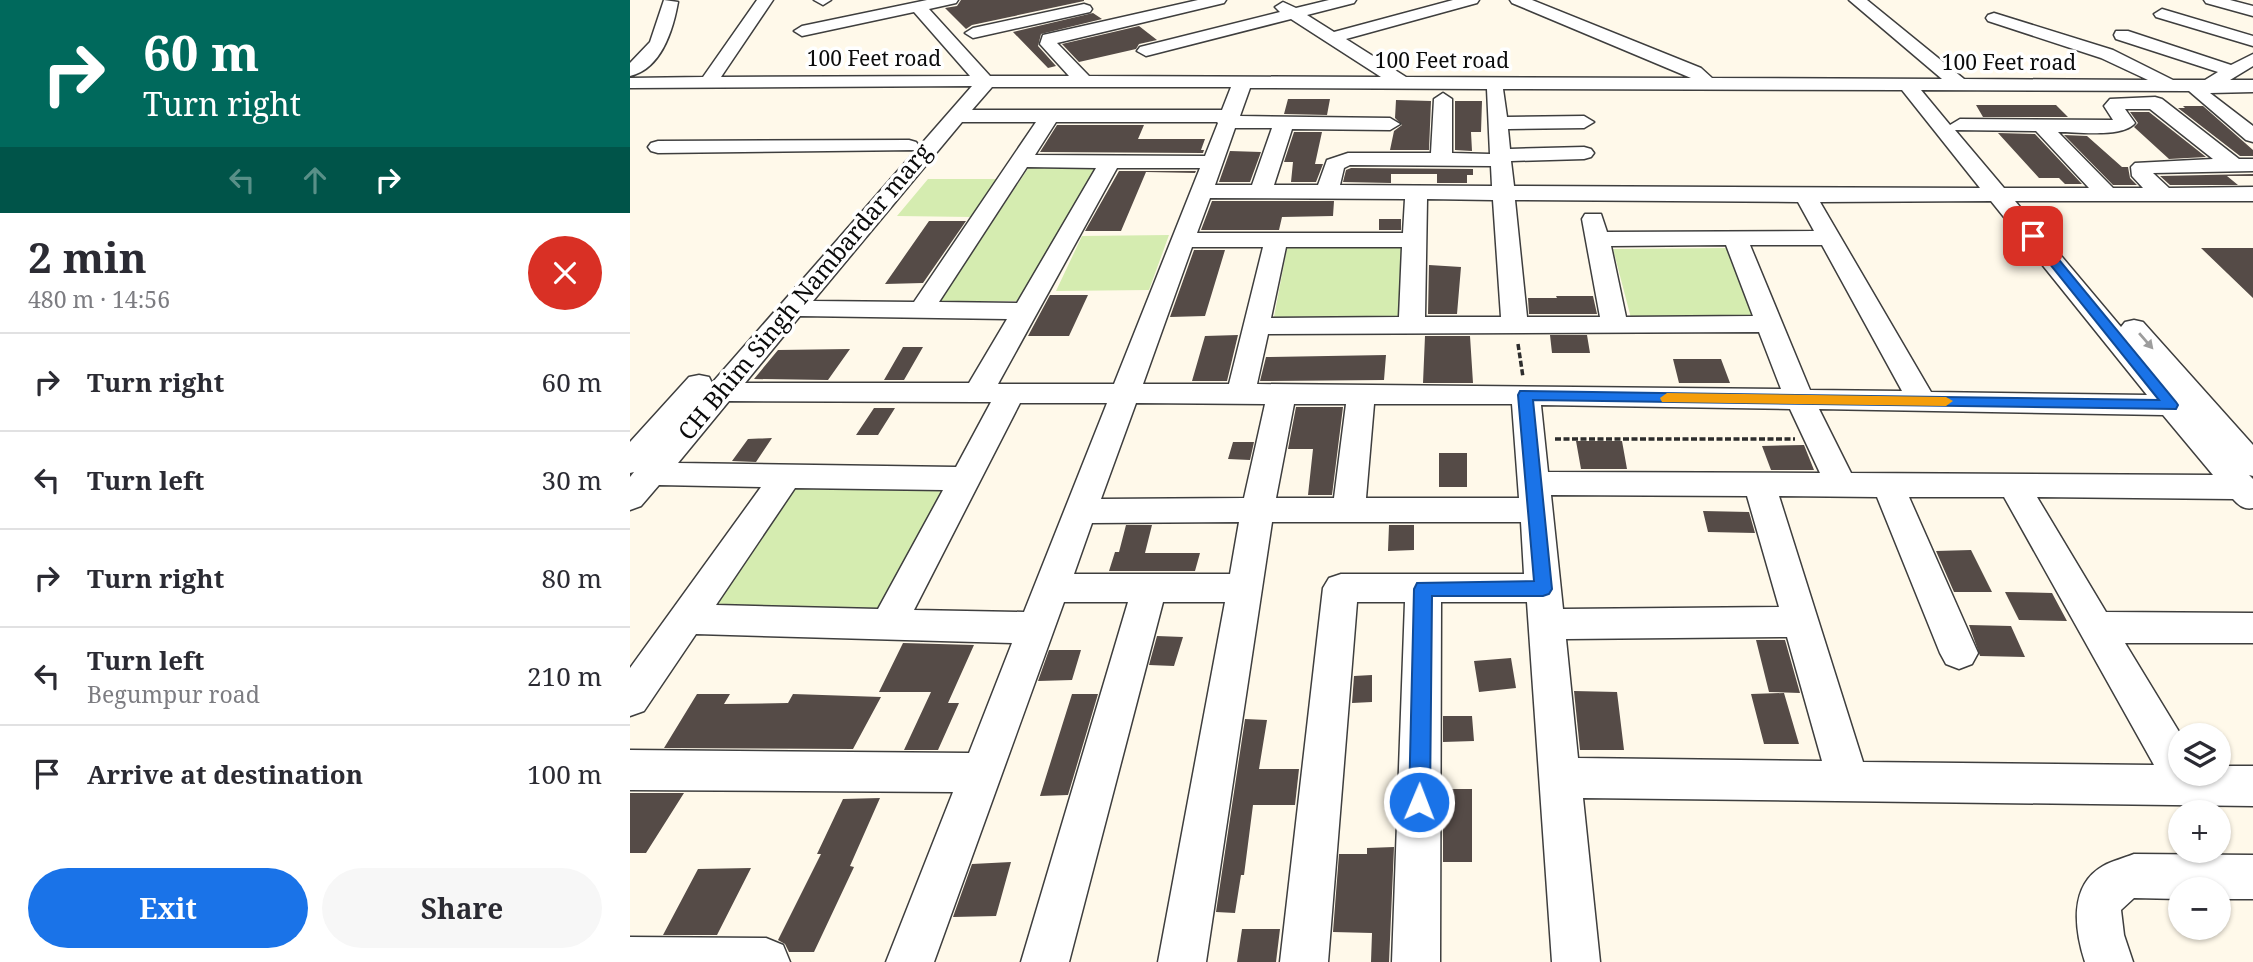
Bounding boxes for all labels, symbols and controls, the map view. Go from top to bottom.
text: 60 m [143,19,259,85]
icon: right [28,28,119,119]
street label: 100 Feet road [807,44,941,72]
street label: 100 Feet road [1375,46,1509,74]
street label: 100 Feet road [1942,48,2076,76]
text: Turn right [143,82,301,125]
street label: CH Bhim Singh Nambardar marg [670,135,938,447]
icon: left [223,161,261,199]
icon: ahead [296,161,334,199]
icon: right [369,161,407,199]
pin [2003,206,2063,266]
icon: arrive [2014,217,2052,255]
text: 2 min [28,228,147,285]
button: close [528,236,602,310]
text: 480 m · 14:56 [28,283,170,315]
one-way arrow [2138,332,2154,350]
icon: right [28,363,66,401]
text: Turn right [87,364,224,400]
text: 60 m [542,364,602,400]
icon: left [28,461,66,499]
text: Turn left [87,462,204,498]
text: 30 m [542,462,602,498]
icon: right [28,559,66,597]
text: Turn right [87,560,224,596]
text: 80 m [542,560,602,596]
text: Turn left [87,642,204,678]
icon: left [28,657,66,695]
text: 210 m [527,658,602,694]
text: Begumpur road [87,678,260,710]
map controls [2168,723,2231,940]
button: layers [2168,723,2231,786]
icon: arrive [28,755,66,793]
text: Arrive at destination [87,756,363,792]
text: 100 m [527,756,602,792]
position arrow [1382,765,1456,839]
button: + [2168,800,2231,863]
button: Exit [28,868,308,948]
button: Share [322,868,602,948]
button: − [2168,877,2231,940]

